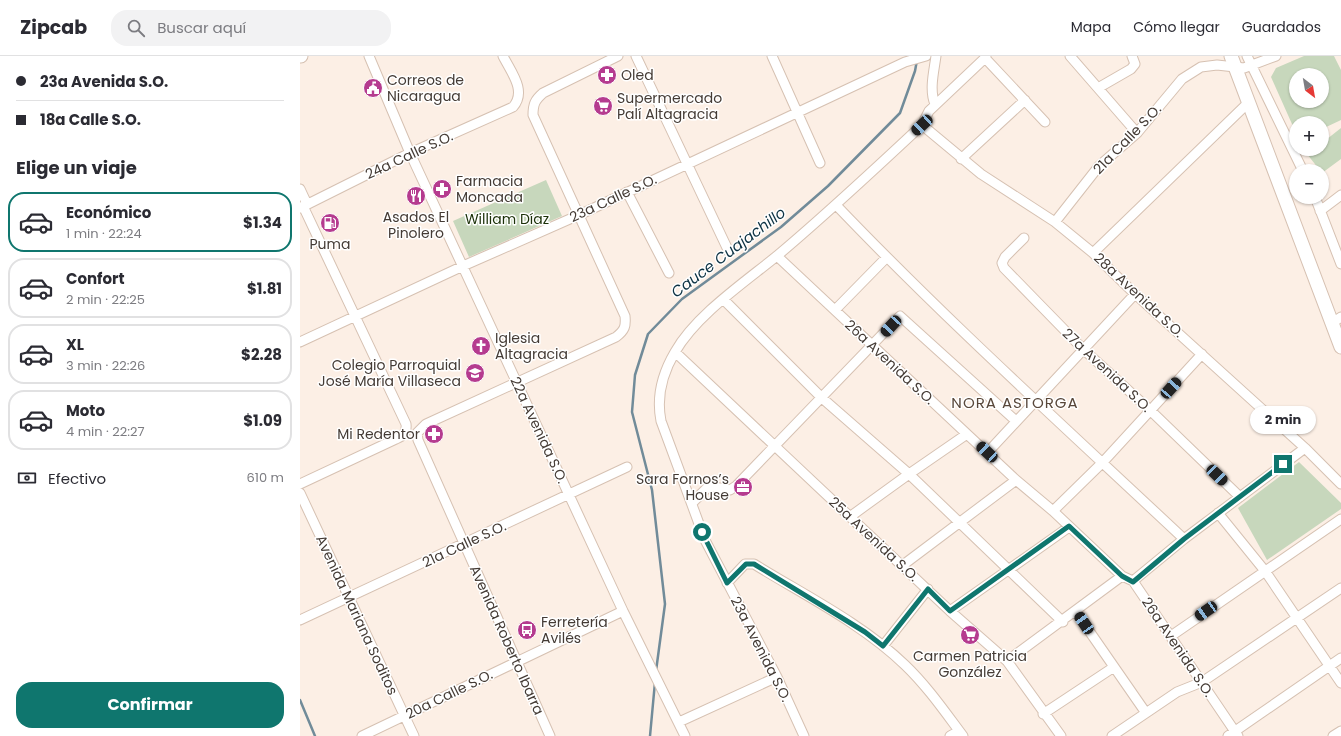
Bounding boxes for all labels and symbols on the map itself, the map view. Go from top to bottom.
pharmacy icon: Oled [596,64,618,86]
place label: Oled [621,65,654,85]
north arrow [1289,68,1329,108]
place label: Correos de Nicaragua [387,70,464,106]
public building icon: Correos de Nicaragua [362,77,384,99]
place label: Supermercado Palí Altagracia [617,88,722,124]
supermarket icon: Supermercado Palí Altagracia [592,95,614,117]
street label: 21a Calle S.O. [1088,99,1166,178]
car [909,112,935,138]
street label: 24a Calle S.O. [362,126,456,184]
street label: 23a Calle S.O. [566,169,660,227]
place label: Farmacia Moncada [456,171,523,207]
pharmacy icon: Farmacia Moncada [431,178,453,200]
restaurant icon: Asados El Pinolero [405,185,427,207]
water label: Cauce Cuajachillo [666,202,790,302]
place label: Asados El Pinolero [383,207,449,243]
park label: William Díaz [465,209,549,229]
fuel station icon: Puma [319,212,341,234]
place label: Puma [310,234,350,254]
street label: 28a Avenida S.O. [1090,248,1188,342]
car [878,313,904,339]
street label: 26a Avenida S.O. [841,315,939,409]
street label: 27a Avenida S.O. [1058,323,1156,417]
place label: Iglesia Altagracia [495,328,568,364]
church icon: Iglesia Altagracia [470,335,492,357]
place label: Colegio Parroquial José María Villaseca [318,355,461,391]
school or university icon: Colegio Parroquial José María Villaseca [464,362,486,384]
street label: 22a Avenida S.O. [506,373,572,487]
car [1159,375,1183,401]
district label: NORA ASTORGA [951,392,1079,413]
callout: 2 min [1250,406,1316,434]
pharmacy icon: Mi Redentor [423,423,445,445]
place label: Mi Redentor [337,424,420,444]
car [974,439,1000,465]
route end [1274,455,1292,473]
car [1204,462,1230,488]
place label: Sara Fornos’s House [636,469,729,505]
office icon: Sara Fornos’s House [732,476,754,498]
street label: 25a Avenida S.O. [825,492,923,586]
street label: 21a Calle S.O. [419,516,509,572]
route start [693,523,711,541]
street label: Avenida Mariana Soditos [311,532,403,698]
street label: Avenida Roberto Ibarra [465,562,549,718]
street label: 23a Avenida S.O. [726,593,796,705]
street label: 26a Avenida S.O. [1137,593,1219,701]
car [1193,599,1219,623]
car [1072,610,1096,636]
place label: Ferretería Avilés [541,612,608,648]
bus stop icon: Ferretería Avilés [516,619,538,641]
supermarket icon: Carmen Patricia González [959,624,981,646]
place label: Carmen Patricia González [913,646,1027,682]
street label: 20a Calle S.O. [402,664,496,724]

